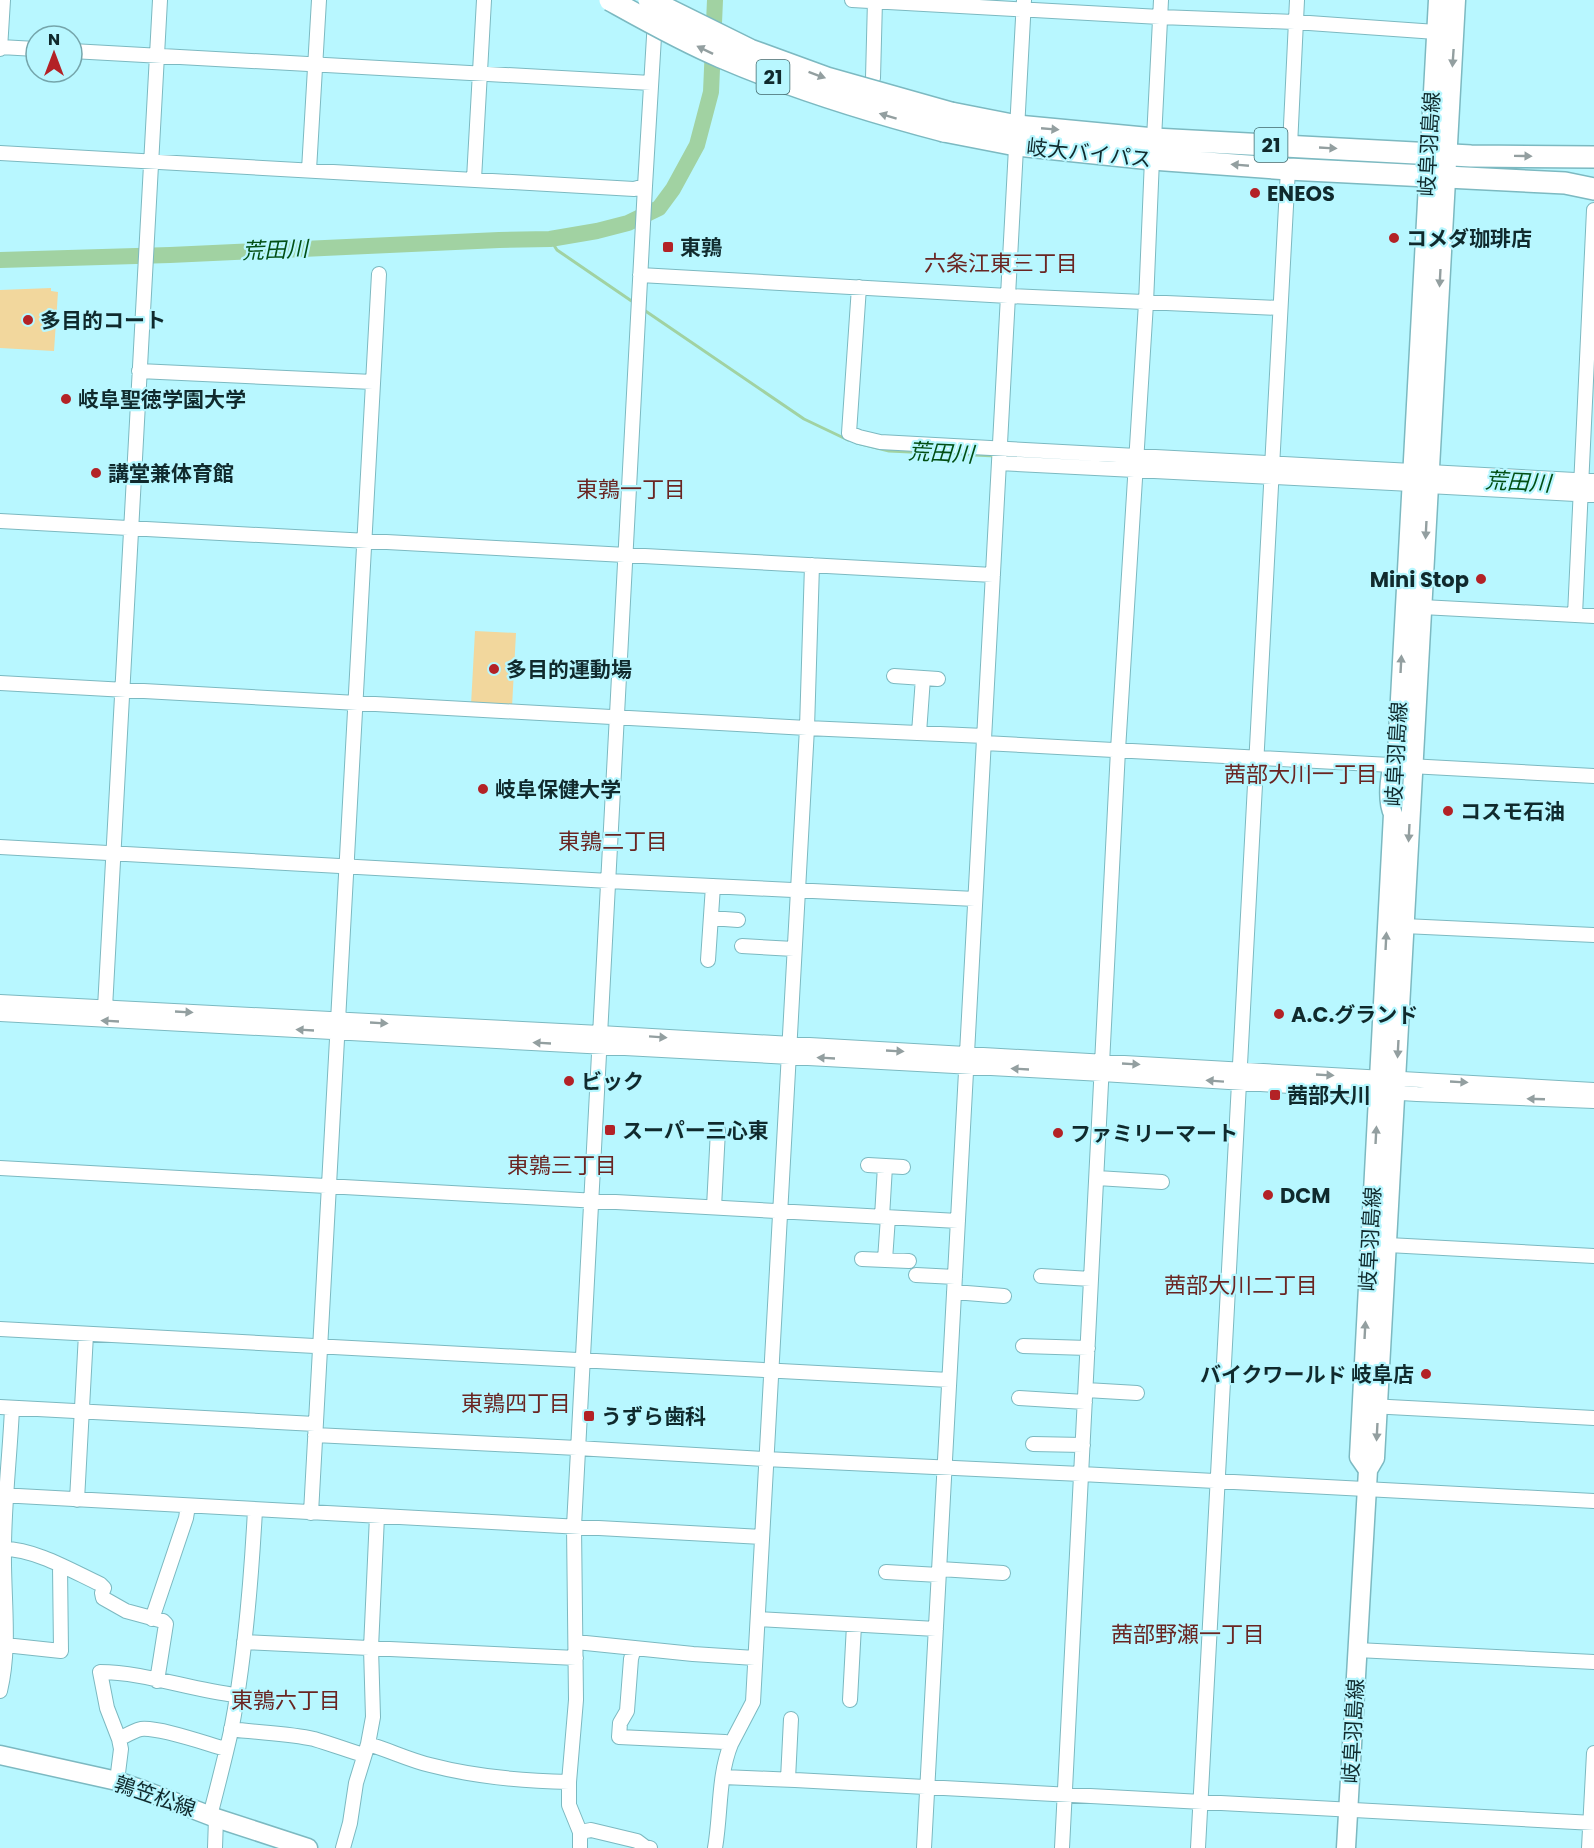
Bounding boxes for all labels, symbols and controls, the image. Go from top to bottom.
north arrow [24,24,84,84]
text: N [48,28,60,51]
one-way arrow [696,45,713,54]
one-way arrow [1448,49,1457,68]
road number: 21 [756,60,790,94]
one-way arrow [808,70,826,80]
street label: 岐阜羽島線 [1412,91,1446,197]
one-way arrow [879,111,897,120]
one-way arrow [1040,124,1059,134]
road number: 21 [1254,128,1288,162]
street label: 岐大バイパス [1025,132,1153,174]
one-way arrow [1319,144,1338,153]
one-way arrow [1513,151,1532,161]
one-way arrow [1230,160,1249,170]
place label: ENEOS [1267,179,1335,208]
marker: ENEOS [1248,186,1262,200]
place label: コメダ珈琲店 [1406,224,1532,253]
marker: コメダ珈琲店 [1387,231,1401,245]
water label: 荒田川 [241,233,311,267]
place label: 東鶉 [680,233,722,262]
marker: 東鶉 [661,240,675,254]
district label: 六条江東三丁目 [924,248,1078,279]
one-way arrow [1435,268,1444,287]
place label: 多目的コート [40,306,166,335]
marker: 多目的コート [21,313,35,327]
place label: 岐阜聖徳学園大学 [78,385,246,414]
marker: 岐阜聖徳学園大学 [59,392,73,406]
water label: 荒田川 [907,436,977,470]
place label: 講堂兼体育館 [108,459,234,488]
water label: 荒田川 [1484,465,1554,499]
marker: 講堂兼体育館 [89,466,103,480]
district label: 東鶉一丁目 [576,474,686,505]
one-way arrow [1421,521,1430,540]
place label: Mini Stop [1370,565,1469,594]
marker: Mini Stop [1474,572,1488,586]
one-way arrow [1397,654,1406,673]
place label: 多目的運動場 [506,655,632,684]
marker: 多目的運動場 [487,662,501,676]
street label: 岐阜羽島線 [1379,701,1413,807]
district label: 茜部大川一丁目 [1224,759,1378,790]
place label: 岐阜保健大学 [495,775,621,804]
marker: 岐阜保健大学 [476,782,490,796]
place label: コスモ石油 [1460,797,1565,826]
marker: コスモ石油 [1441,804,1455,818]
one-way arrow [1405,824,1414,843]
district label: 東鶉二丁目 [558,826,668,857]
one-way arrow [1381,931,1391,950]
place label: A.C.グランド [1291,1000,1418,1029]
one-way arrow [175,1007,194,1017]
marker: A.C.グランド [1272,1007,1286,1021]
one-way arrow [101,1016,120,1025]
one-way arrow [369,1018,388,1027]
one-way arrow [296,1026,315,1035]
one-way arrow [649,1032,668,1042]
one-way arrow [532,1038,551,1048]
one-way arrow [1394,1039,1403,1058]
one-way arrow [885,1046,904,1055]
one-way arrow [816,1054,835,1063]
one-way arrow [1121,1059,1140,1068]
one-way arrow [1011,1065,1030,1074]
place label: ビック [581,1067,644,1096]
one-way arrow [1316,1070,1335,1079]
marker: ビック [562,1074,576,1088]
one-way arrow [1206,1076,1225,1086]
one-way arrow [1449,1078,1468,1087]
place label: 茜部大川 [1287,1081,1371,1110]
marker: 茜部大川 [1268,1088,1282,1102]
one-way arrow [1526,1094,1545,1103]
place label: スーパー三心東 [622,1116,769,1145]
place label: ファミリーマート [1070,1119,1238,1148]
marker: スーパー三心東 [603,1123,617,1137]
marker: ファミリーマート [1051,1126,1065,1140]
one-way arrow [1371,1126,1381,1145]
district label: 東鶉三丁目 [507,1150,617,1181]
place label: DCM [1280,1181,1331,1210]
street label: 岐阜羽島線 [1353,1186,1387,1292]
marker: DCM [1261,1188,1275,1202]
district label: 茜部大川二丁目 [1164,1270,1318,1301]
one-way arrow [1361,1320,1370,1339]
place label: バイクワールド 岐阜店 [1200,1360,1414,1389]
marker: バイクワールド 岐阜店 [1419,1367,1433,1381]
district label: 東鶉四丁目 [461,1388,571,1419]
place label: うずら歯科 [601,1402,706,1431]
marker: うずら歯科 [582,1409,596,1423]
one-way arrow [1372,1423,1381,1442]
district label: 茜部野瀬一丁目 [1111,1619,1265,1650]
street label: 岐阜羽島線 [1336,1678,1370,1784]
district label: 東鶉六丁目 [231,1685,341,1716]
street label: 鶉笠松線 [111,1769,199,1823]

